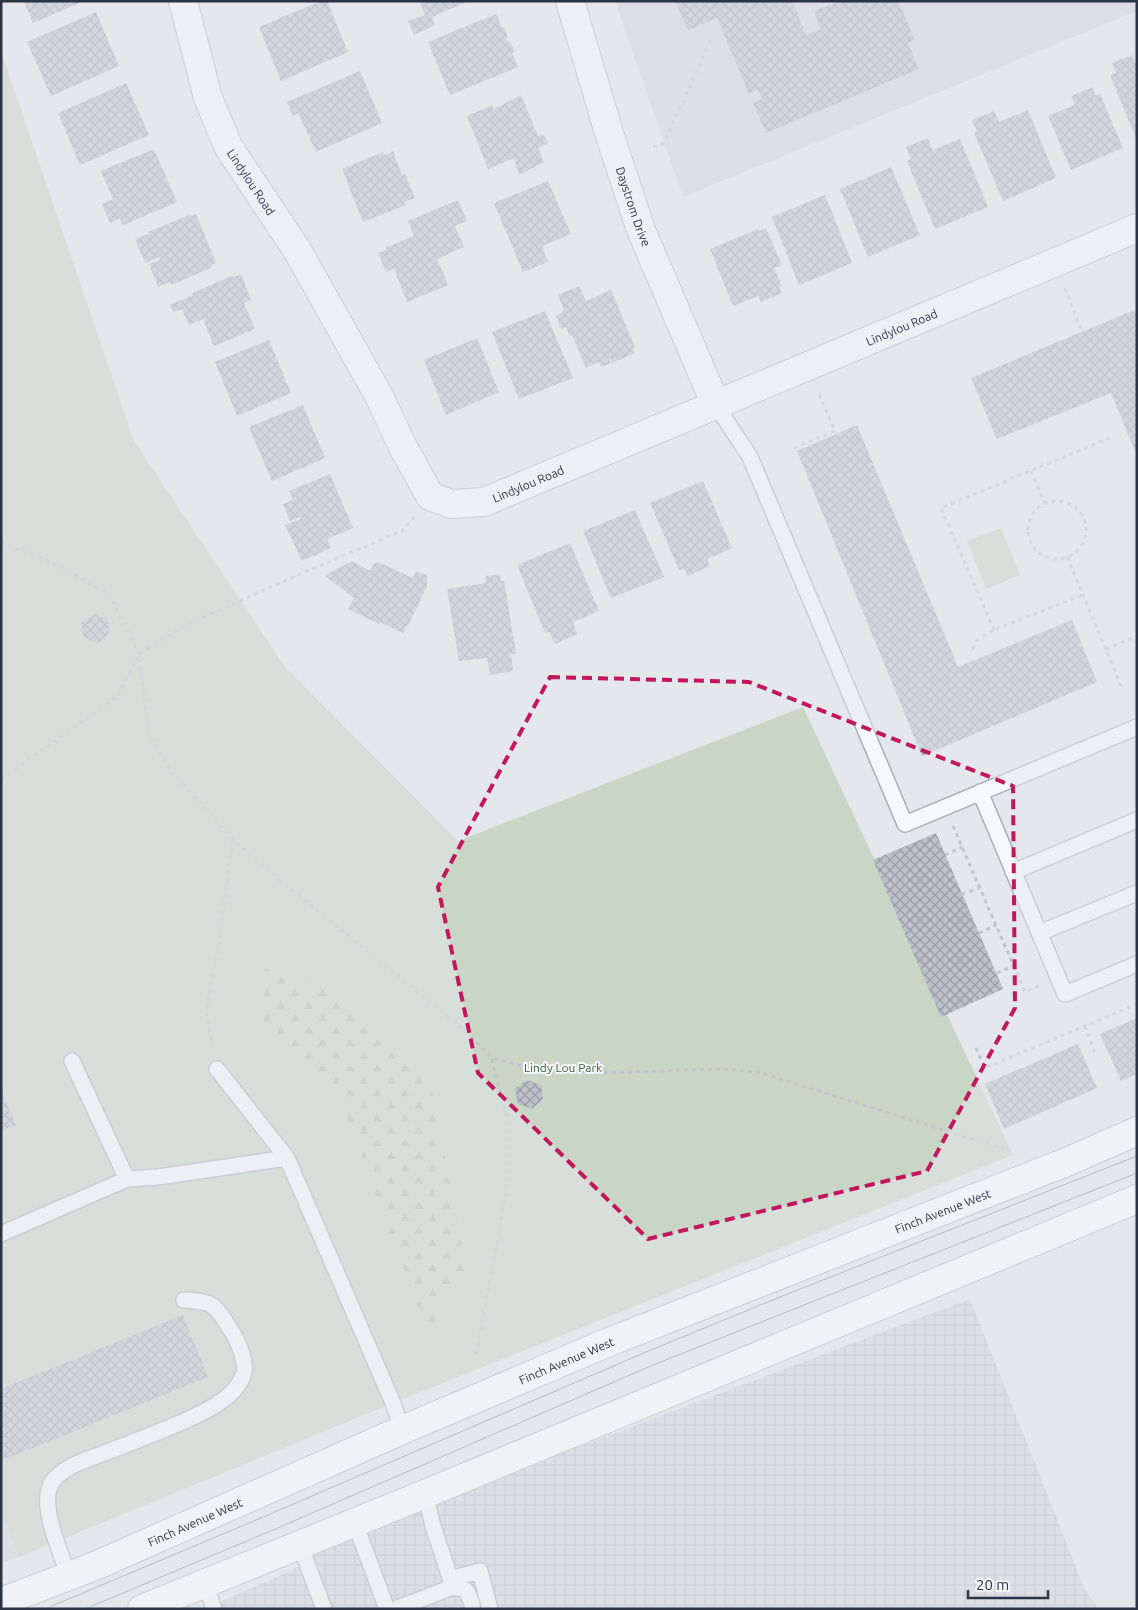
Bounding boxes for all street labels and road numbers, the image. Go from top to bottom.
street label: Lindylou Road [225,146,278,217]
street label: Daystrom Drive [614,165,654,248]
street label: Lindylou Road [864,306,939,348]
street label: Lindylou Road [490,463,566,504]
street label: Finch Avenue West [893,1186,993,1235]
street label: Finch Avenue West [517,1334,616,1386]
street label: Finch Avenue West [146,1495,244,1548]

